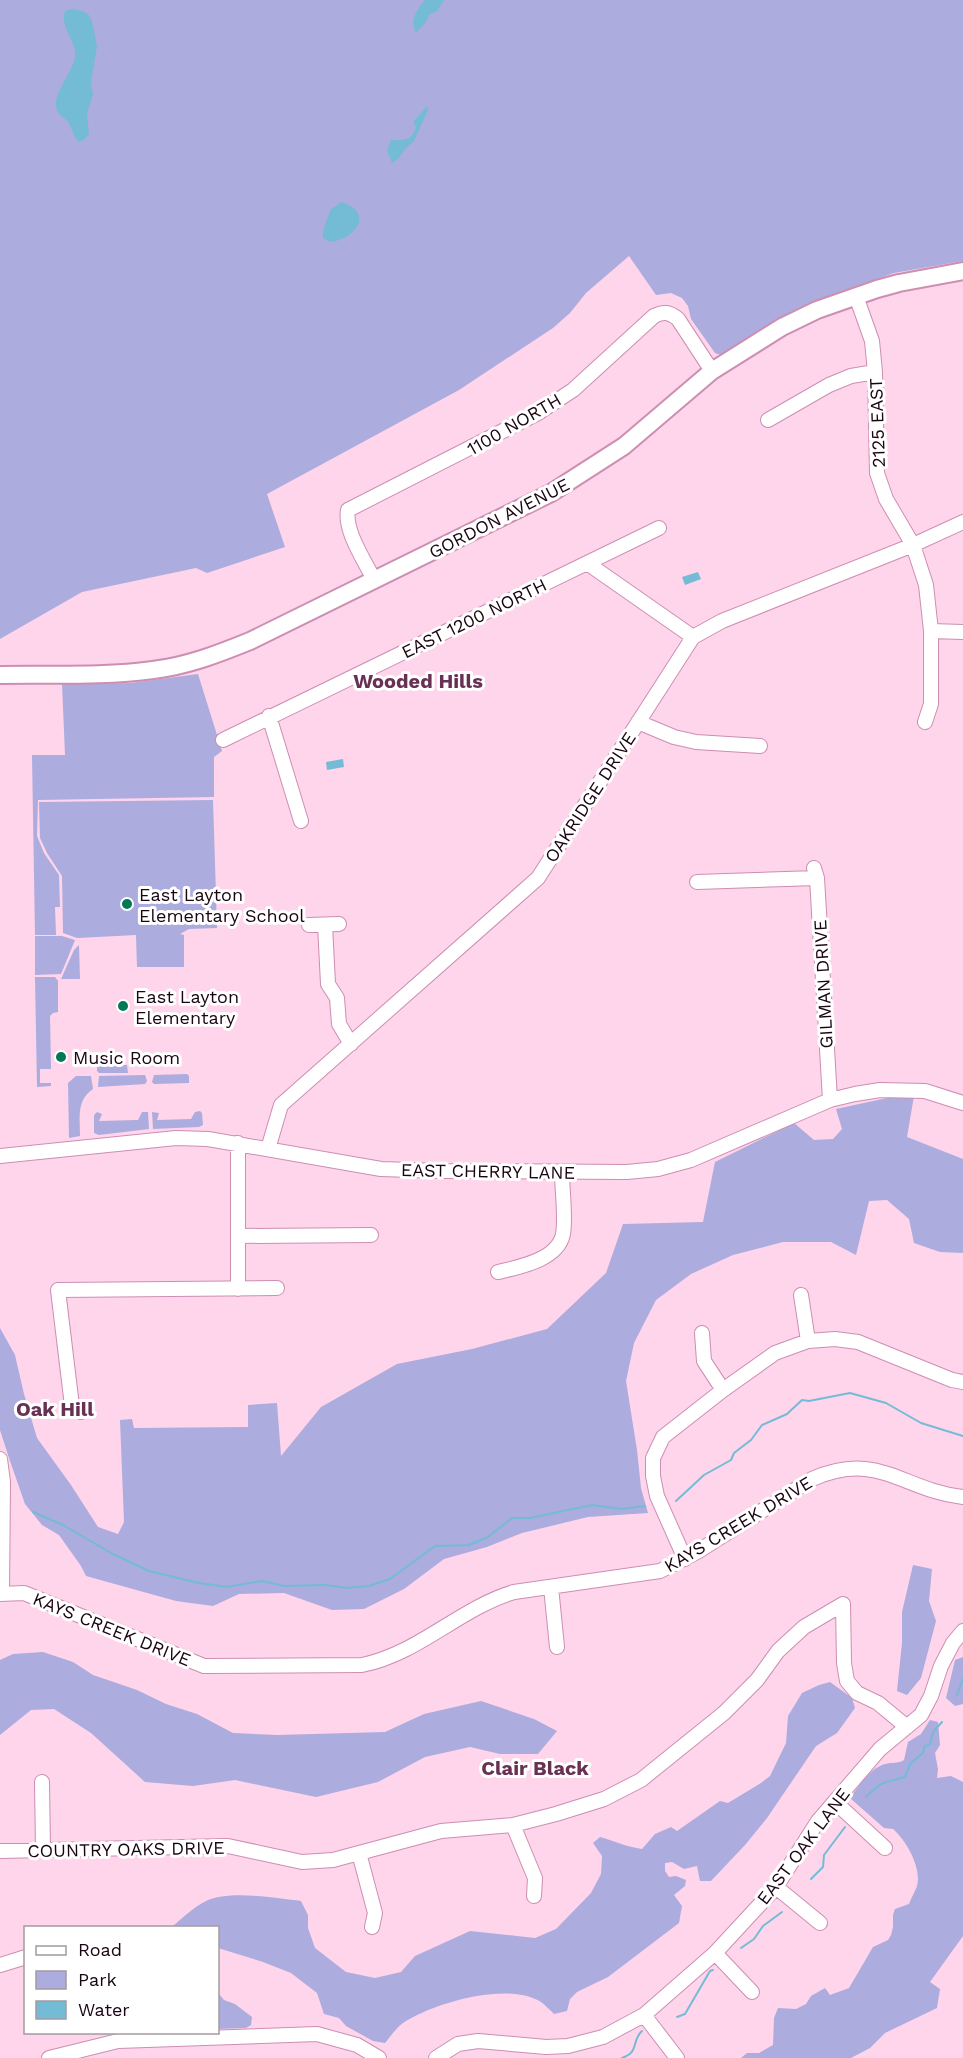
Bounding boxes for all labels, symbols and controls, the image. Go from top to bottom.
street label: 2125 EAST [865,378,889,468]
street label: 1100 NORTH [463,389,565,459]
street label: GORDON AVENUE [425,473,573,563]
street label: EAST 1200 NORTH [398,574,550,662]
district label: Wooded Hills [353,669,483,693]
street label: OAKRIDGE DRIVE [540,728,640,866]
place label: East Layton Elementary School [139,884,305,926]
marker: East Layton Elementary School [120,897,134,911]
street label: GILMAN DRIVE [809,919,837,1049]
place label: East Layton Elementary [135,986,239,1028]
marker: East Layton Elementary [116,999,130,1013]
place label: Music Room [73,1047,180,1068]
marker: Music Room [54,1050,68,1064]
street label: EAST CHERRY LANE [401,1159,575,1183]
district label: Oak Hill [16,1397,94,1421]
street label: KAYS CREEK DRIVE [660,1472,816,1576]
street label: KAYS CREEK DRIVE [30,1588,194,1670]
district label: Clair Black [481,1756,589,1780]
street label: EAST OAK LANE [752,1783,854,1909]
street label: COUNTRY OAKS DRIVE [27,1837,225,1861]
legend [24,1926,219,2034]
text: Road [78,1939,122,1960]
text: Park [78,1969,117,1990]
text: Water [78,1999,130,2020]

